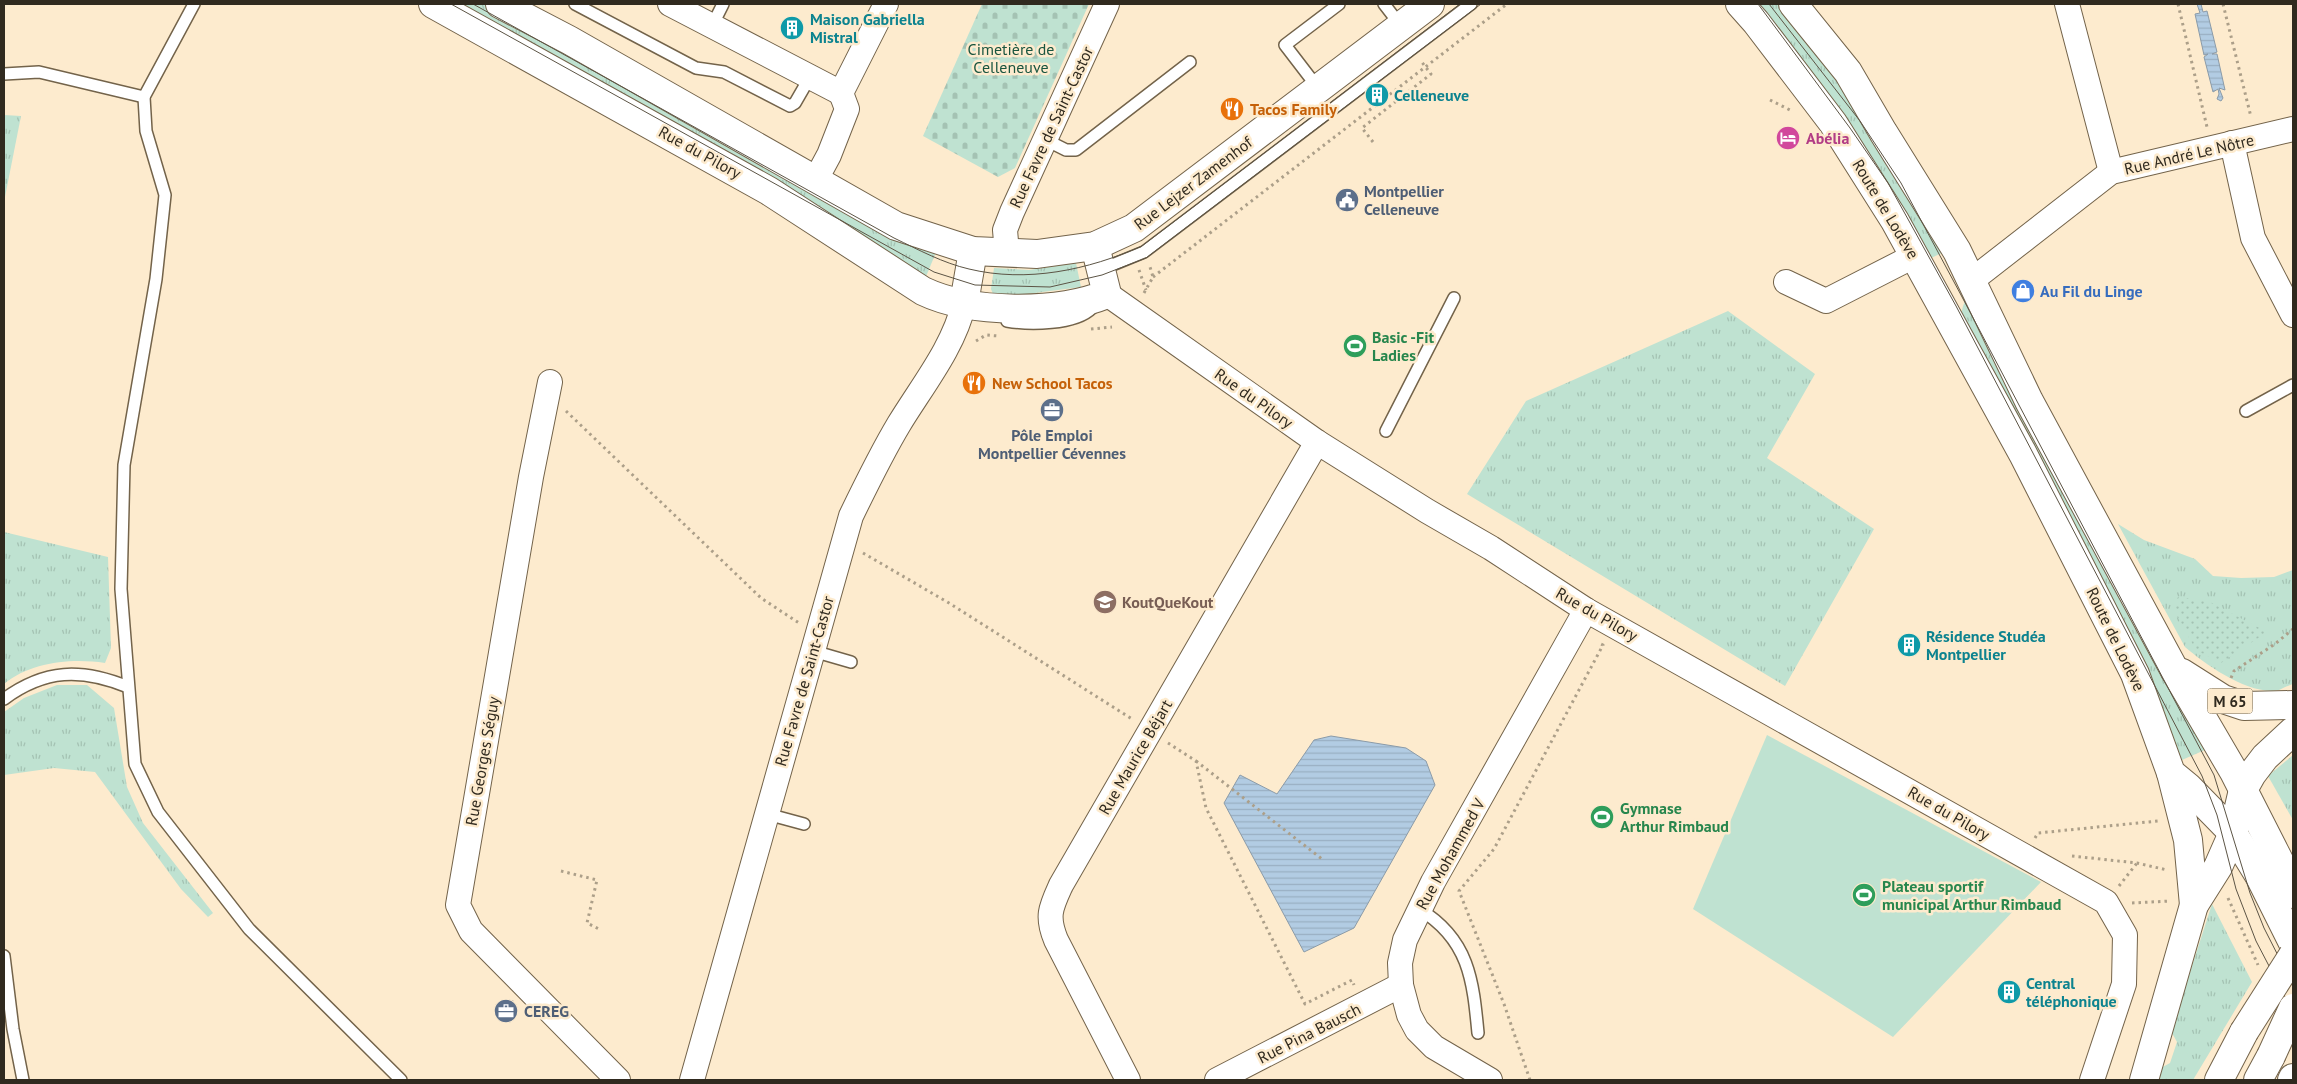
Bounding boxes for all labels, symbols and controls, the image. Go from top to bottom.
place label: Maison Gabriella Mistral [810,9,925,47]
building icon: Maison Gabriella Mistral [779,15,805,41]
park label: Cimetière de Celleneuve [968,39,1054,77]
street label: Rue Favre de Saint-Castor [1005,42,1098,211]
building icon: Celleneuve [1364,82,1390,108]
place label: Celleneuve [1394,85,1469,105]
restaurant icon: Tacos Family [1219,96,1245,122]
place label: Tacos Family [1250,99,1337,119]
street label: Rue du Pilory [655,121,745,183]
hotel icon: Abélia [1775,125,1801,151]
place label: Abélia [1806,128,1849,148]
street label: Rue André Le Nôtre [2122,129,2256,179]
street label: Rue Lejzer Zamenhof [1130,131,1257,234]
street label: Route de Lodève [1848,156,1924,262]
place label: Montpellier Celleneuve [1364,181,1444,219]
public building icon: Montpellier Celleneuve [1334,187,1360,213]
shop icon: Au Fil du Linge [2010,278,2036,304]
place label: Au Fil du Linge [2040,281,2143,301]
place label: Basic -Fit Ladies [1372,327,1435,365]
sports icon: Basic -Fit Ladies [1342,333,1368,359]
street label: Rue du Pilory [1211,364,1298,433]
restaurant icon: New School Tacos [961,370,987,396]
place label: New School Tacos [992,373,1113,393]
office icon: Pôle Emploi Montpellier Cévennes [1039,397,1065,423]
place label: Pôle Emploi Montpellier Cévennes [978,425,1126,463]
street label: Rue du Pilory [1552,583,1642,646]
street label: Route de Lodève [2082,584,2150,694]
school or university icon: KoutQueKout [1092,589,1118,615]
place label: KoutQueKout [1122,592,1214,612]
street label: Rue Favre de Saint-Castor [770,593,838,768]
place label: Résidence Studéa Montpellier [1926,626,2046,664]
building icon: Résidence Studéa Montpellier [1896,632,1922,658]
road number: M 65 [2208,688,2252,714]
street label: Rue Georges Séguy [461,694,503,827]
street label: Rue Maurice Béjart [1094,695,1176,818]
street label: Rue du Pilory [1904,782,1994,845]
street label: Rue Mohammed V [1411,794,1489,913]
place label: Gymnase Arthur Rimbaud [1620,798,1729,836]
sports icon: Gymnase Arthur Rimbaud [1589,804,1615,830]
place label: Plateau sportif municipal Arthur Rimbaud [1882,876,2061,914]
sports icon: Plateau sportif municipal Arthur Rimbaud [1851,882,1877,908]
place label: Central téléphonique [2026,973,2117,1011]
building icon: Central téléphonique [1996,979,2022,1005]
office icon: CEREG [493,998,519,1024]
street label: Rue Pina Bausch [1254,998,1364,1068]
place label: CEREG [524,1001,569,1021]

